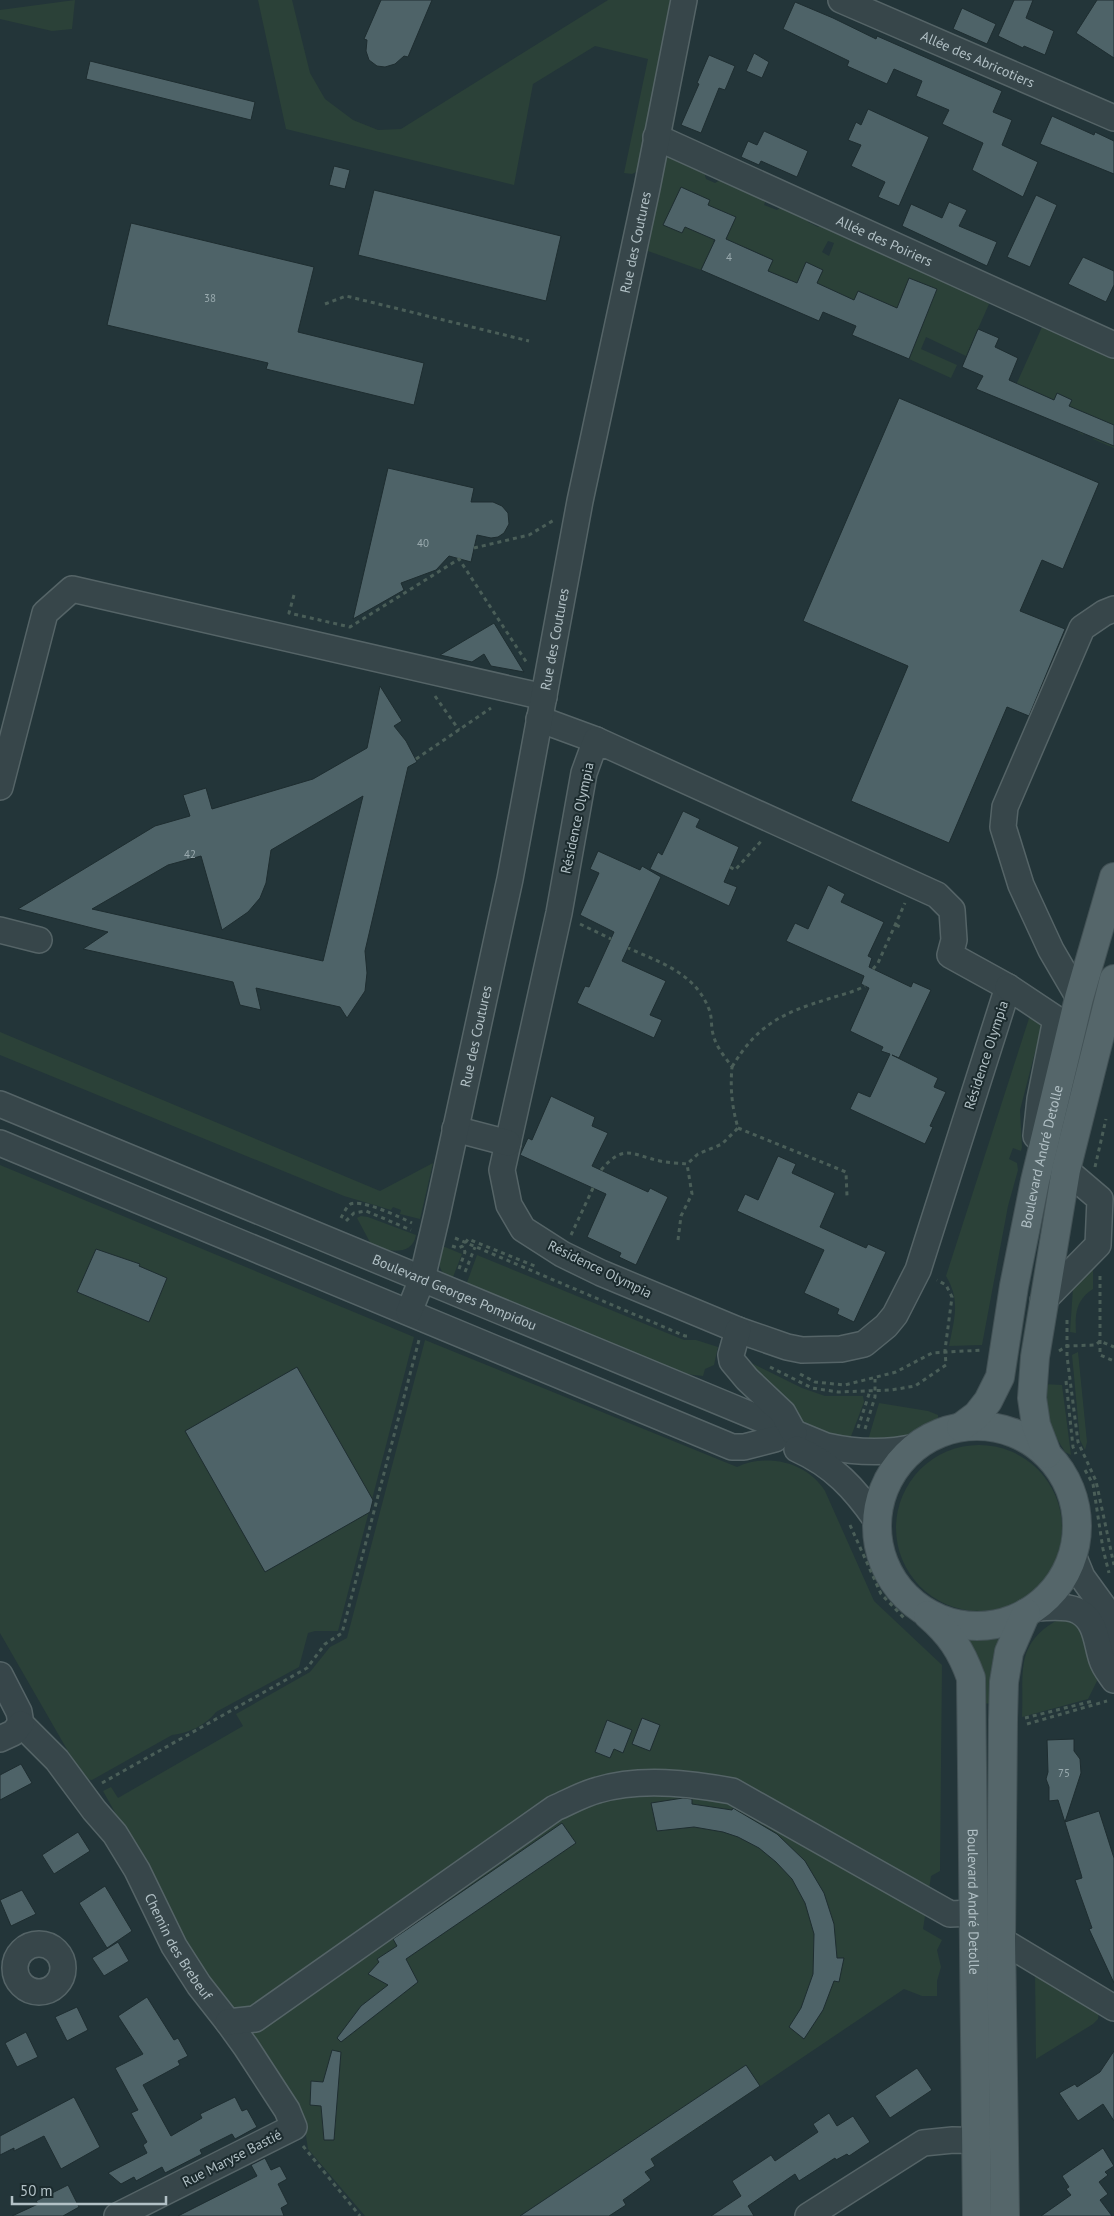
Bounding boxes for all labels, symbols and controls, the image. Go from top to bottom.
street label: Allée des Abricotiers [918,27,1038,92]
street label: Rue des Coutures [616,190,655,295]
street label: Allée des Poiriers [834,211,935,270]
house number: 4 [726,250,732,264]
house number: 38 [204,291,216,305]
house number: 40 [417,536,429,550]
street label: Rue des Coutures [536,586,573,692]
street label: Résidence Olympia [556,761,598,875]
house number: 42 [184,847,196,861]
street label: Rue des Coutures [456,984,496,1089]
street label: Résidence Olympia [960,998,1012,1112]
street label: Boulevard André Detolle [1017,1083,1067,1230]
street label: Résidence Olympia [545,1236,655,1302]
street label: Boulevard Georges Pompidou [370,1250,539,1334]
house number: 75 [1058,1766,1070,1780]
street label: Boulevard André Detolle [964,1828,983,1975]
street label: Chemin des Brebeuf [141,1890,217,2004]
street label: Rue Maryse Bastié [179,2125,285,2191]
scale bar [12,2174,166,2206]
text: 50 m [20,2181,53,2200]

